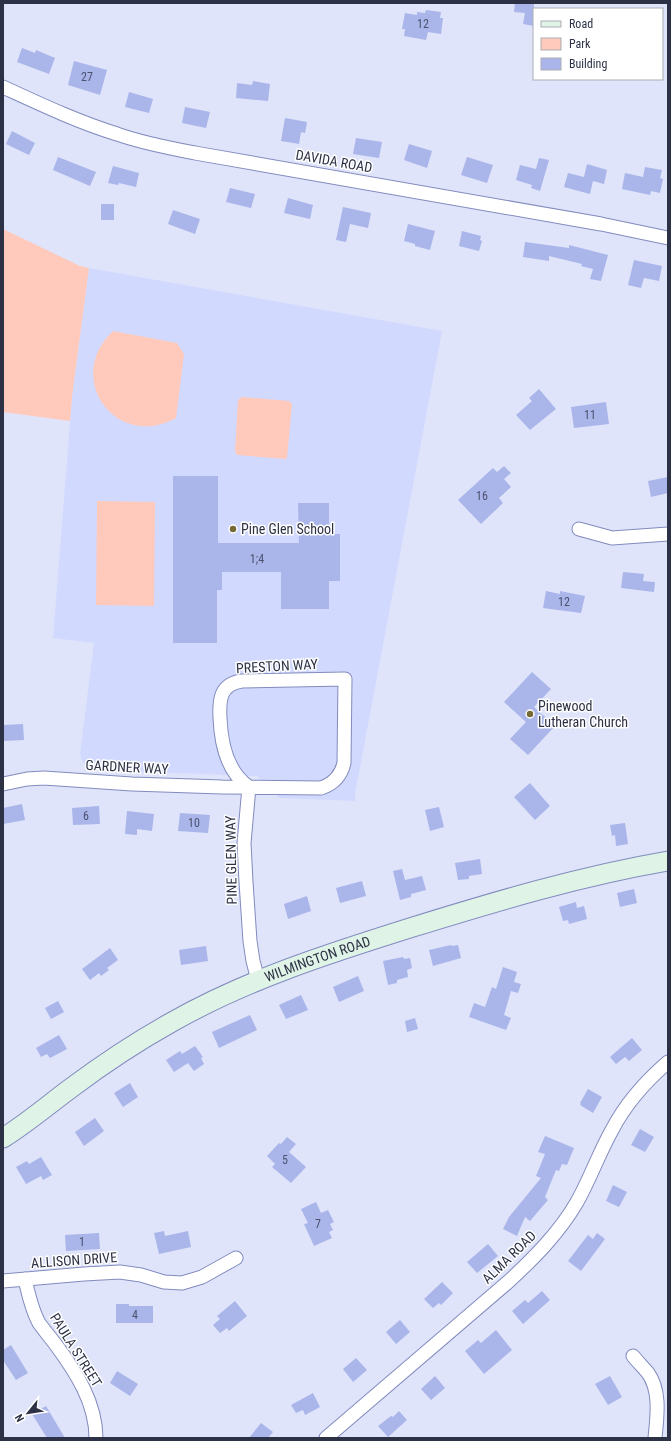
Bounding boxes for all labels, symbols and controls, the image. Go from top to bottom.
legend [533,8,663,80]
house number: 12 [417,17,429,31]
text: Road [569,17,593,31]
text: Park [569,37,591,51]
text: Building [569,57,607,71]
house number: 27 [81,70,93,84]
street label: DAVIDA ROAD [294,146,374,176]
house number: 11 [584,408,596,422]
house number: 16 [476,489,488,503]
place label: Pine Glen School [241,521,334,537]
marker: Pine Glen School [228,524,238,534]
house number: 1;4 [250,552,264,566]
house number: 12 [558,595,570,609]
street label: PRESTON WAY [236,656,319,676]
place label: Pinewood Lutheran Church [538,698,628,730]
marker: Pinewood Lutheran Church [525,709,535,719]
street label: GARDNER WAY [85,757,170,777]
house number: 6 [83,809,89,823]
street label: PINE GLEN WAY [222,815,240,905]
house number: 10 [188,816,200,830]
street label: WILMINGTON ROAD [262,933,372,985]
house number: 5 [282,1153,288,1167]
house number: 7 [315,1217,321,1231]
street label: ALMA ROAD [479,1227,539,1287]
house number: 1 [79,1235,85,1249]
street label: ALLISON DRIVE [30,1249,118,1271]
house number: 4 [132,1308,138,1322]
street label: PAULA STREET [47,1310,105,1390]
north arrow [8,1393,48,1433]
text: N [12,1411,27,1424]

